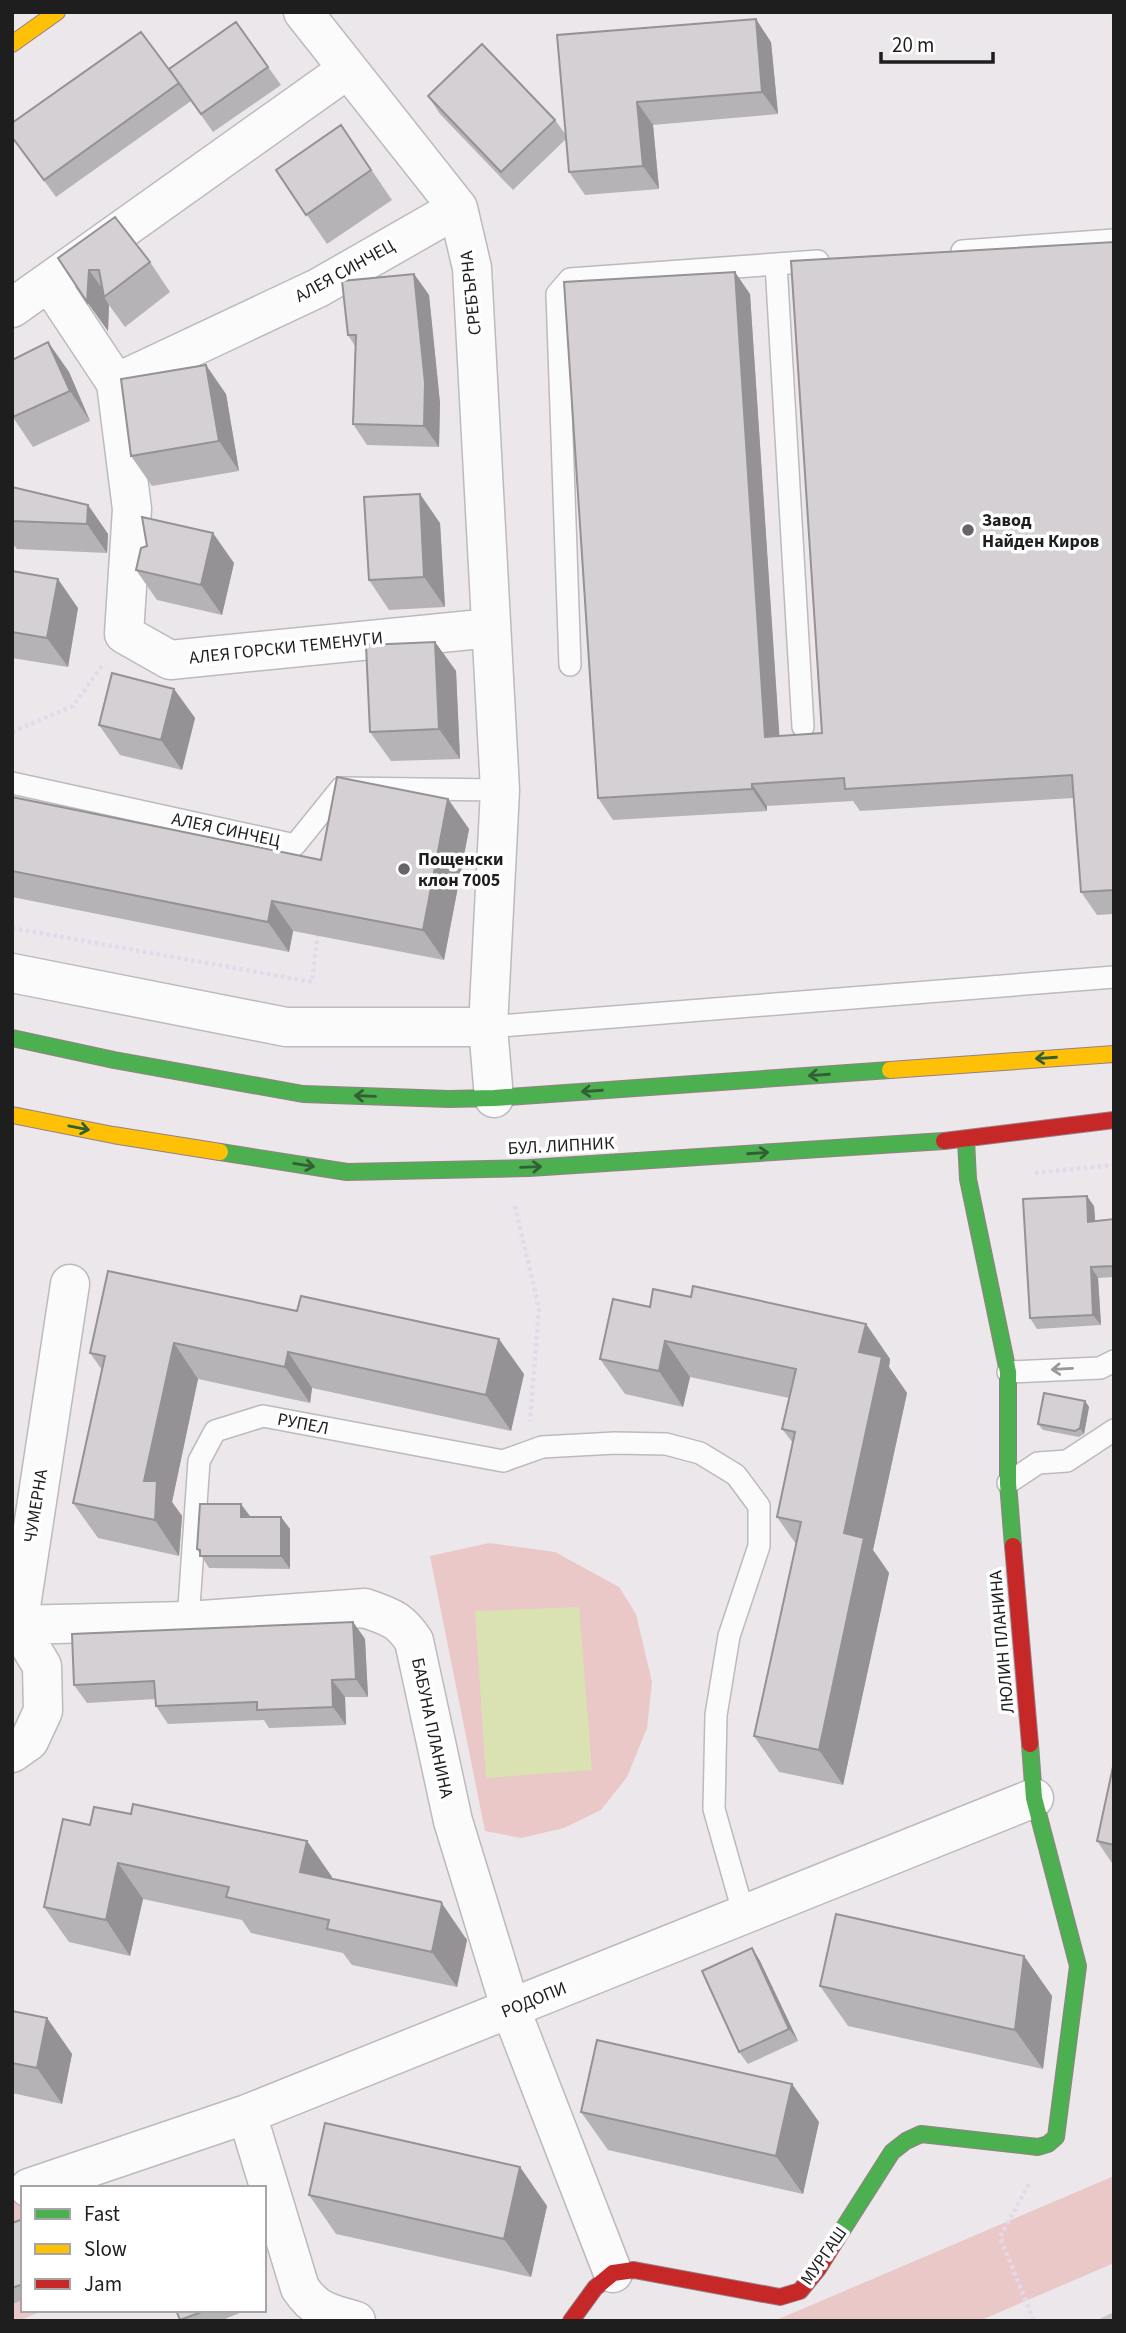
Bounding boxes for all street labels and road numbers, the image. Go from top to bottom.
street label: АЛЕЯ СИНЧЕЦ [291,233,400,309]
street label: СРЕБЪРНА [454,249,488,336]
street label: АЛЕЯ ГОРСКИ ТЕМЕНУГИ [188,625,384,671]
street label: АЛЕЯ СИНЧЕЦ [169,806,283,854]
street label: БУЛ. ЛИПНИК [507,1131,616,1161]
street label: РУПЕЛ [275,1407,331,1441]
street label: ЧУМЕРНА [18,1467,54,1545]
street label: ЛЮЛИН ПЛАНИНА [983,1569,1021,1715]
street label: БАБУНА ПЛАНИНА [405,1656,459,1801]
street label: РОДОПИ [498,1976,570,2024]
street label: МУРГАШ [795,2222,853,2290]

